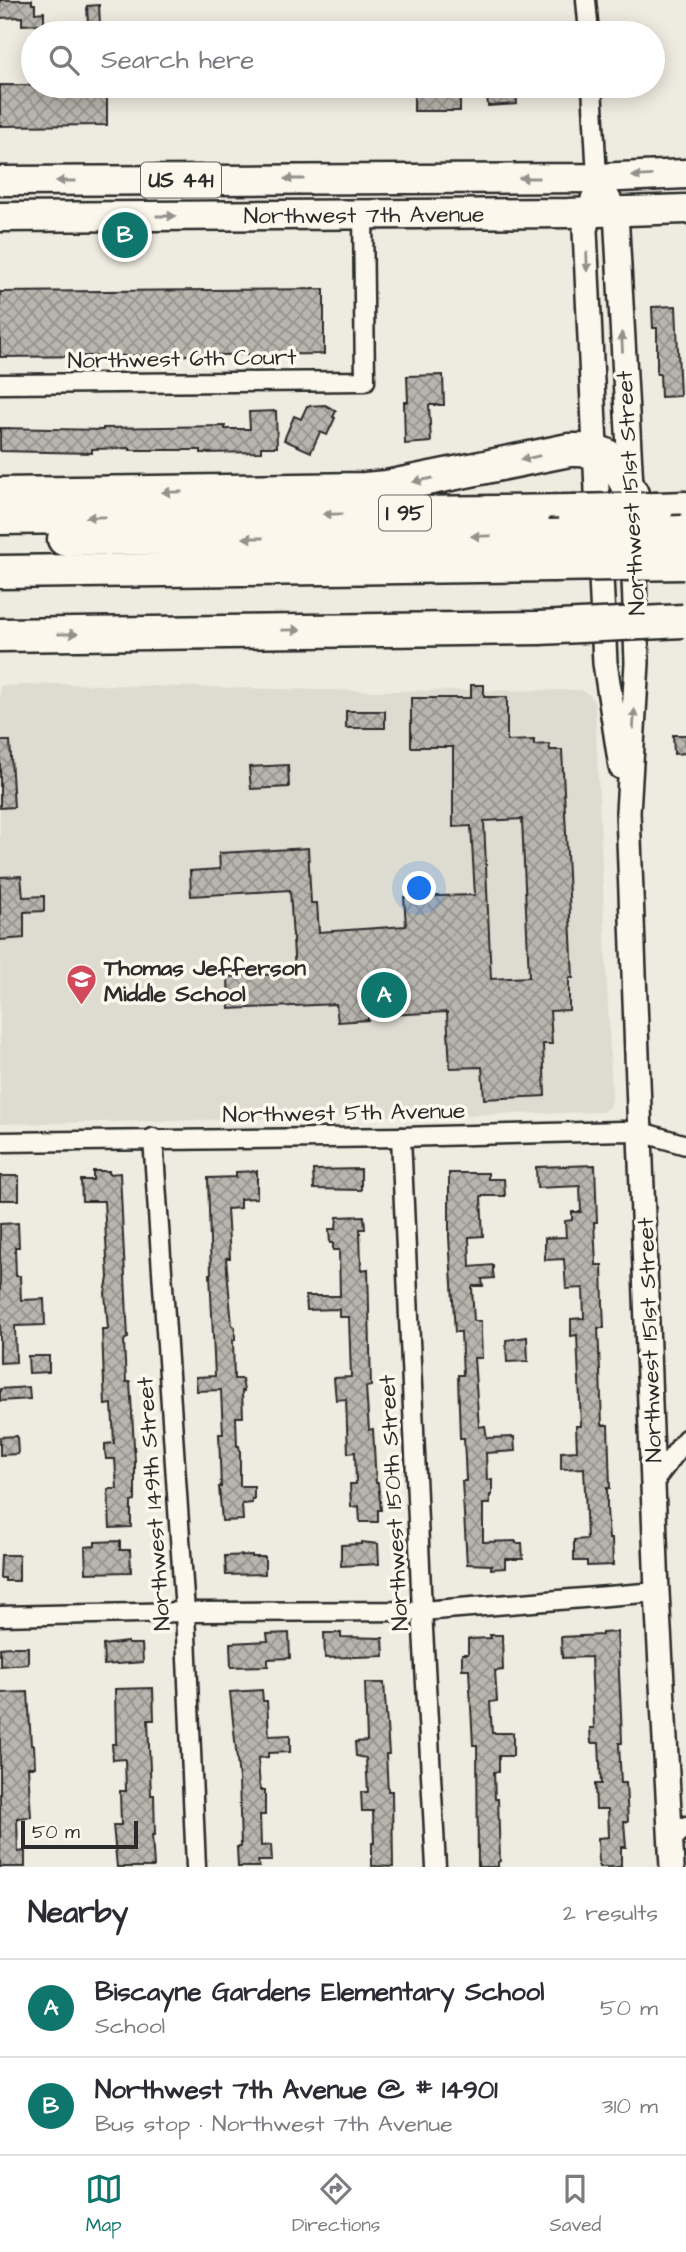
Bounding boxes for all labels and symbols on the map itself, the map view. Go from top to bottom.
road number: US 441 [141,162,221,198]
one-way arrow [630,170,652,181]
one-way arrow [518,172,540,184]
one-way arrow [282,173,304,185]
one-way arrow [55,175,77,187]
street label: Northwest 7th Avenue [244,199,484,232]
pin: B [102,209,148,261]
one-way arrow [155,210,177,222]
one-way arrow [581,251,592,273]
one-way arrow [617,331,628,353]
street label: Northwest 6th Court [67,341,297,377]
street label: Northwest 151st Street [609,369,653,616]
one-way arrow [519,453,541,464]
one-way arrow [412,475,434,486]
one-way arrow [161,486,183,498]
road number: I 95 [379,496,431,530]
one-way arrow [322,508,344,520]
one-way arrow [84,511,106,523]
one-way arrow [469,531,491,542]
one-way arrow [242,532,264,544]
one-way arrow [280,625,302,636]
one-way arrow [57,628,79,640]
one-way arrow [628,708,639,730]
your location [402,871,436,905]
place label: Thomas Jefferson Middle School [103,952,307,1010]
school or university icon: Thomas Jefferson Middle School [64,963,98,1007]
pin: A [361,969,407,1021]
street label: Northwest 5th Avenue [222,1095,466,1131]
street label: Northwest 151st Street [630,1216,670,1463]
street label: Northwest 150th Street [371,1373,417,1632]
street label: Northwest 149th Street [129,1375,179,1632]
scale bar [21,1818,138,1850]

